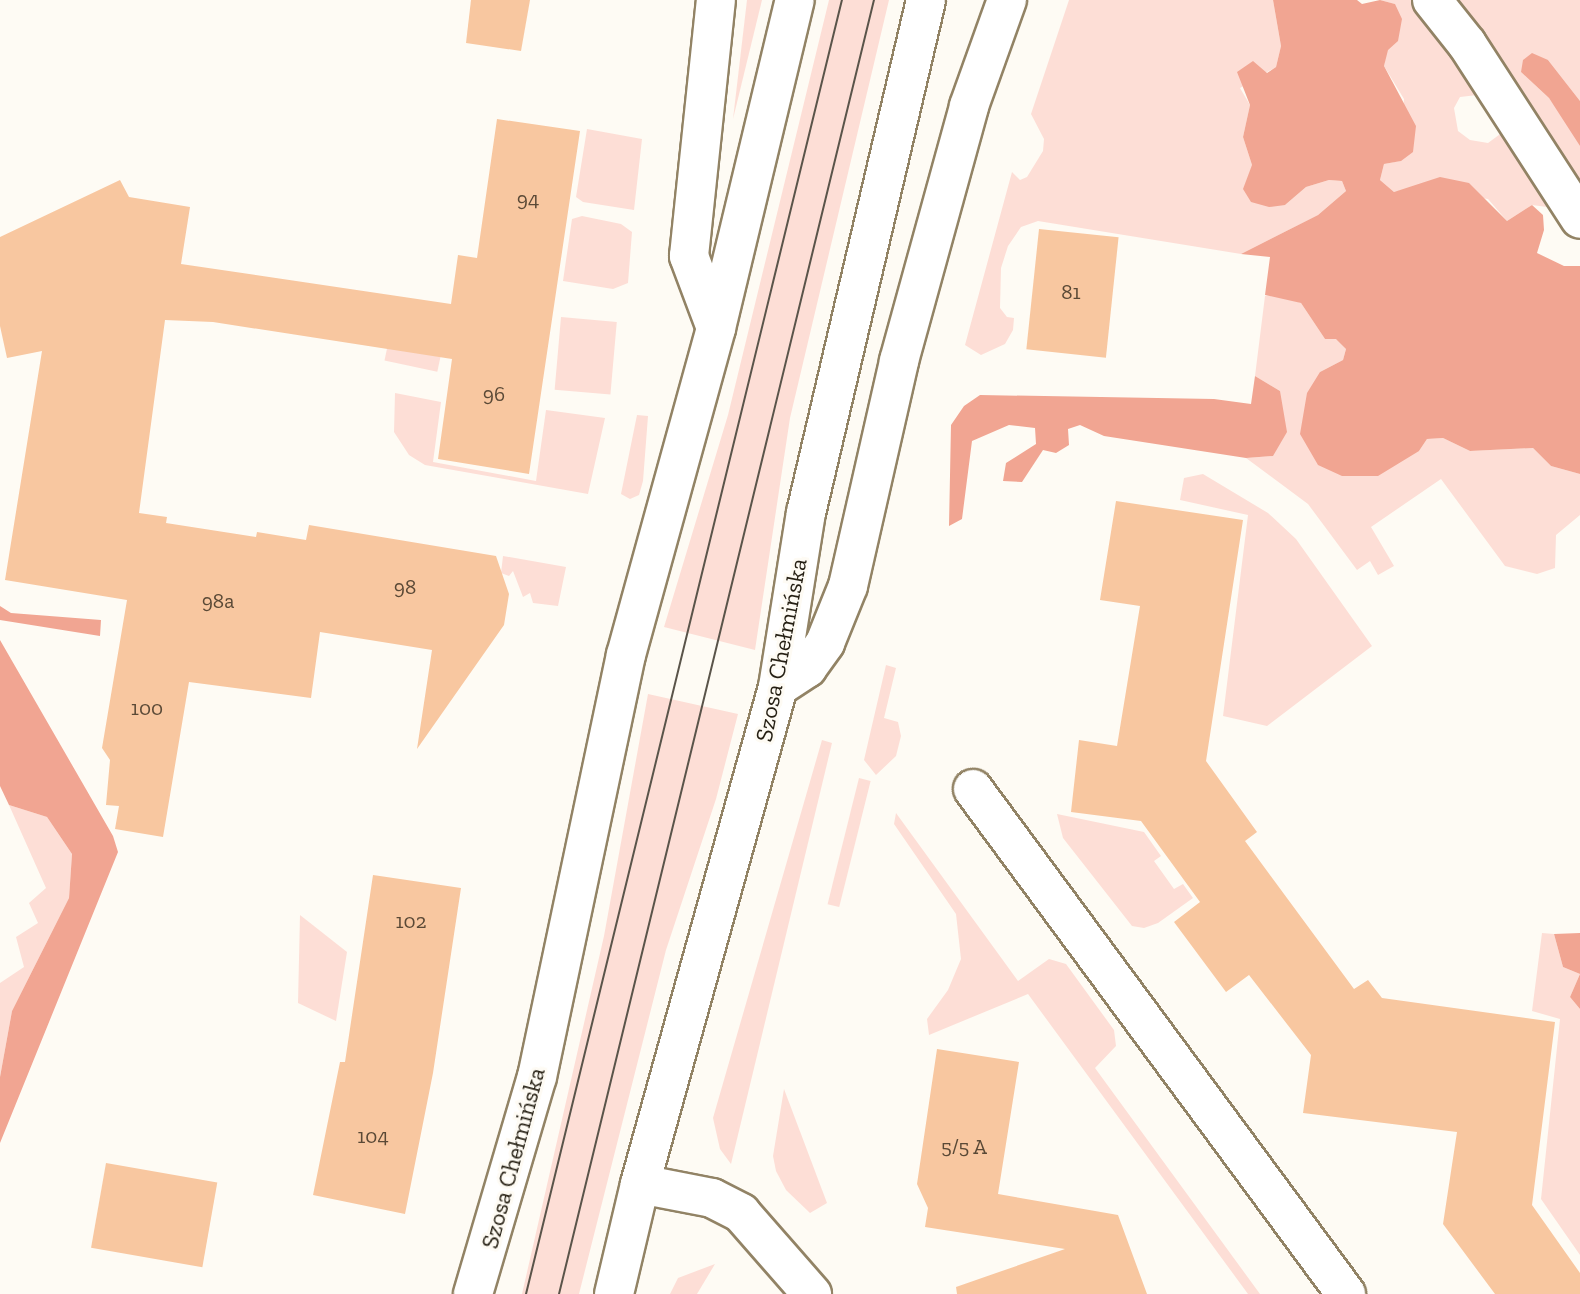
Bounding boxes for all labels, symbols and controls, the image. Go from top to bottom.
house number: 94 [517,186,539,212]
house number: 81 [1061,279,1081,305]
house number: 96 [483,381,505,407]
street label: Szosa Chełmińska [749,556,813,744]
house number: 98 [394,574,416,600]
house number: 98a [202,588,234,614]
house number: 100 [131,695,163,721]
house number: 102 [396,908,426,934]
street label: Szosa Chełmińska [475,1064,551,1252]
house number: 104 [357,1123,389,1149]
house number: 5/5 A [941,1134,987,1160]

